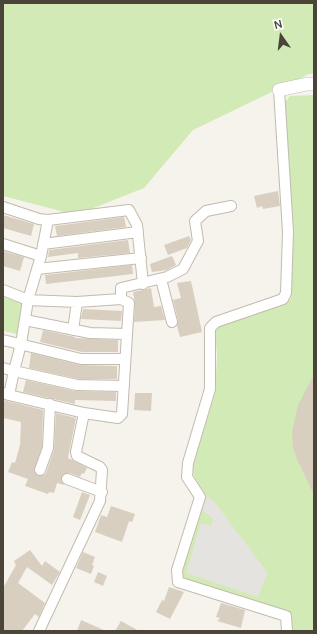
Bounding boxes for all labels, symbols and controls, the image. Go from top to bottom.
north arrow [261,16,301,56]
text: N [272,16,284,32]

